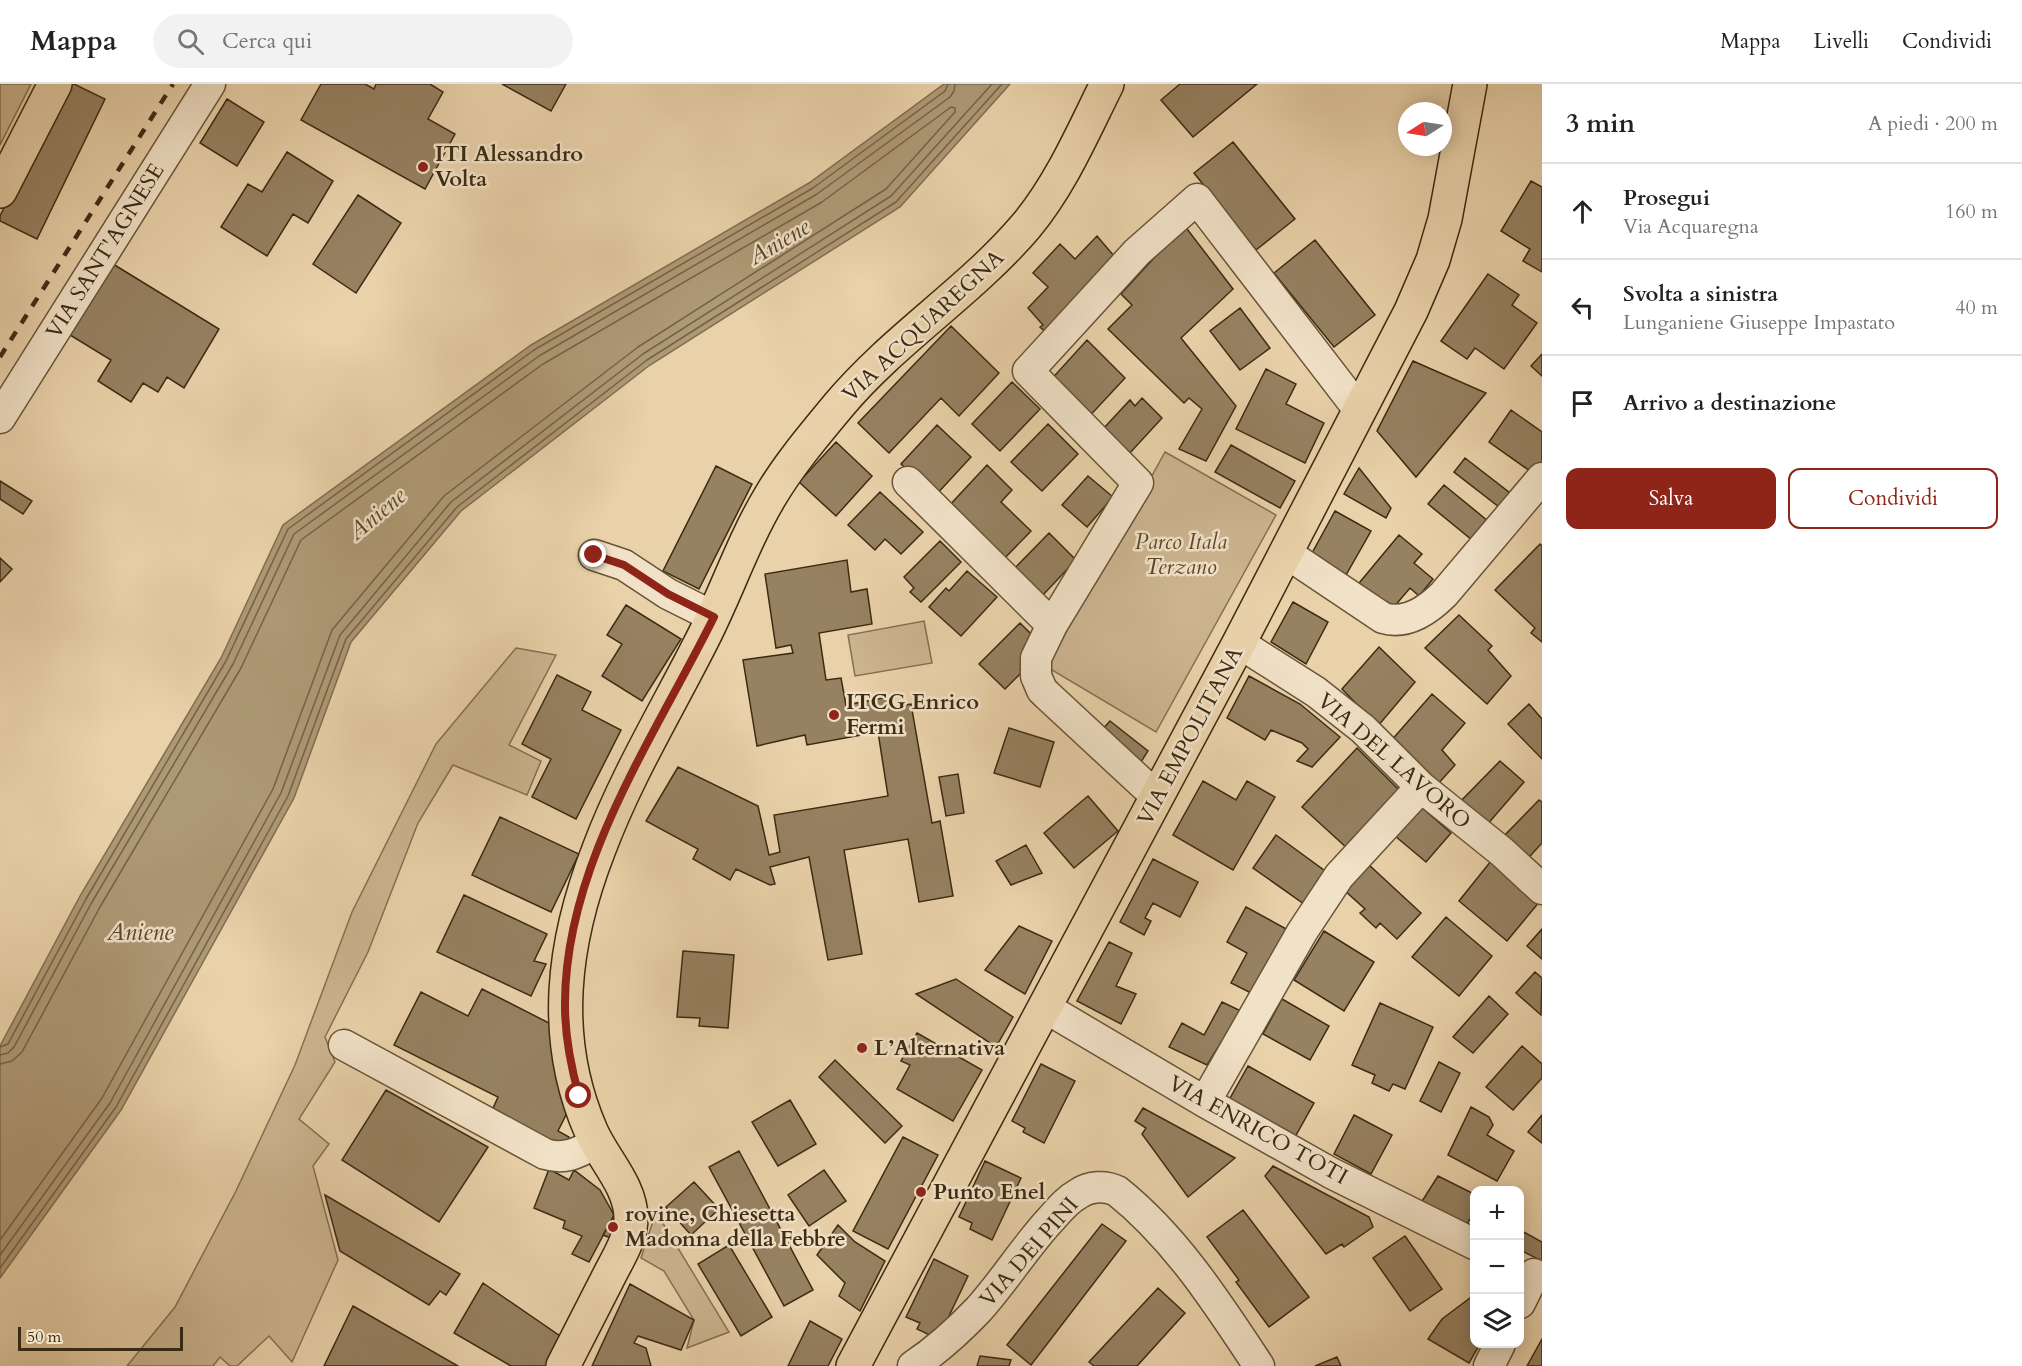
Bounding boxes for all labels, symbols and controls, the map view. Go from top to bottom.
search box [153,14,573,68]
text: Mappa [30,22,117,60]
icon: search [174,25,207,58]
text: Cerca qui [222,26,312,56]
text: Mappa [1720,27,1781,56]
text: Livelli [1814,27,1869,56]
text: Condividi [1902,27,1992,56]
north arrow [1398,102,1452,156]
text: 3 min [1566,106,1635,141]
text: A piedi · 200 m [1868,110,1998,137]
place label: ITI Alessandro Volta [435,139,583,194]
street label: VIA SANT'AGNESE [39,157,171,345]
marker: ITI Alessandro Volta [416,160,430,174]
text: Prosegui [1623,183,1710,213]
icon: ahead [1566,195,1599,228]
text: 160 m [1945,198,1998,225]
water label: Aniene [741,210,817,274]
text: Via Acquaregna [1623,213,1759,240]
street label: VIA ACQUAREGNA [836,243,1011,409]
text: Svolta a sinistra [1623,279,1778,309]
icon: left [1566,291,1599,324]
text: 40 m [1955,294,1998,321]
text: Lunganiene Giuseppe Impastato [1623,309,1895,336]
icon: arrive [1566,387,1599,420]
text: Arrivo a destinazione [1623,388,1836,418]
button: Salva [1566,468,1776,529]
button: Condividi [1788,468,1998,529]
water label: Aniene [340,479,414,549]
park label: Parco Itala Terzano [1135,527,1227,582]
route end [580,541,606,567]
street label: VIA EMPOLITANA [1130,641,1250,831]
street label: VIA DEL LAVORO [1311,686,1477,836]
place label: ITCG Enrico Fermi [846,687,979,742]
marker: ITCG Enrico Fermi [827,708,841,722]
water label: Aniene [106,916,174,949]
place label: L’Alternativa [874,1033,1005,1063]
marker: L’Alternativa [855,1041,869,1055]
street label: VIA ENRICO TOTI [1163,1068,1353,1192]
route start [565,1082,591,1108]
place label: Punto Enel [933,1177,1046,1207]
marker: Punto Enel [914,1185,928,1199]
map controls [1470,1186,1524,1348]
button: + [1470,1186,1524,1240]
street label: VIA DEI PINI [973,1190,1085,1314]
place label: rovine, Chiesetta Madonna della Febbre [625,1199,846,1254]
marker: rovine, Chiesetta Madonna della Febbre [606,1220,620,1234]
button: − [1470,1240,1524,1294]
button: layers [1470,1294,1524,1348]
scale bar [18,1324,183,1352]
text: 50 m [27,1326,61,1348]

